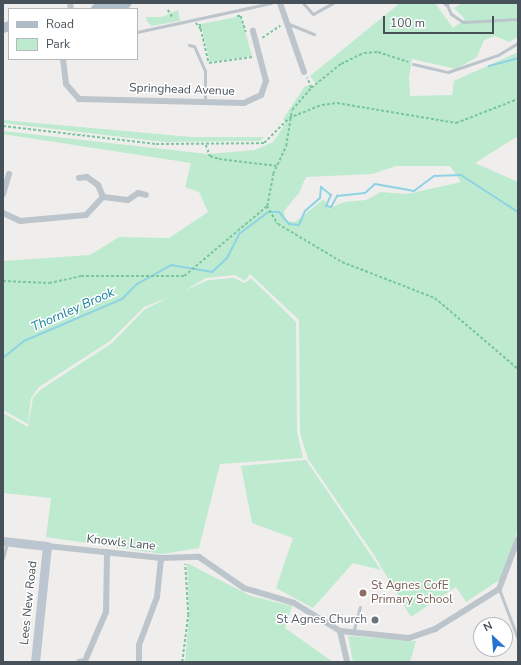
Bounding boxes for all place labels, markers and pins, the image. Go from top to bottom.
place label: St Agnes CofE Primary School [371,579,453,607]
marker: St Agnes CofE Primary School [358,588,368,598]
place label: St Agnes Church [276,613,367,627]
marker: St Agnes Church [370,615,380,625]

